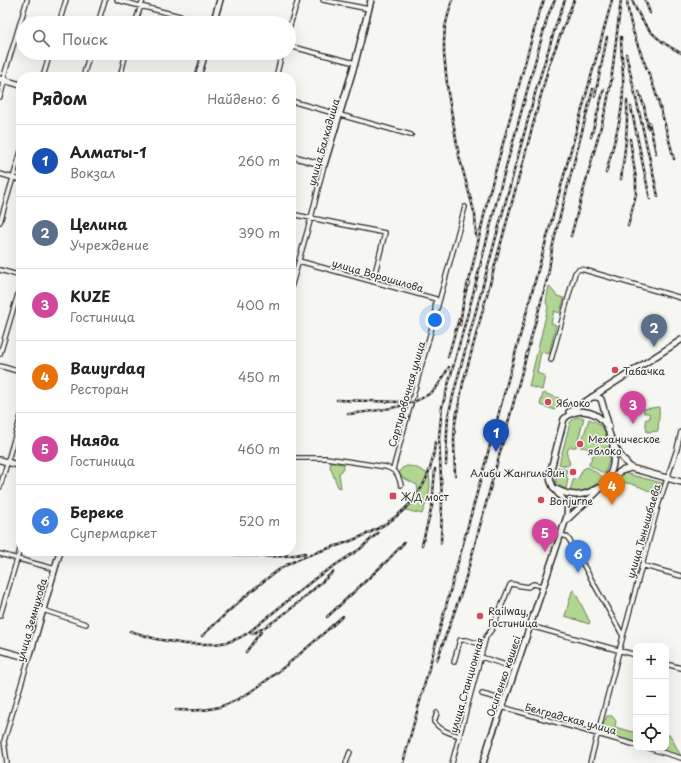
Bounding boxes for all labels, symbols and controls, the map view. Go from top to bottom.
search box [16,16,296,60]
icon: search [30,27,52,49]
text: Поиск [62,27,108,50]
text: Рядом [32,85,87,111]
text: Найдено: 6 [207,89,280,108]
street label: улица Балкадиша [303,96,343,187]
text: Алматы-1 [70,140,146,163]
text: 1 [42,151,48,170]
text: 260 m [238,151,280,170]
text: Вокзал [70,163,115,182]
text: Целина [70,212,128,235]
text: 2 [40,223,50,242]
text: 390 m [238,223,280,242]
text: Учреждение [70,235,149,254]
street label: улица Ворошилова [330,255,426,295]
text: KUZE [70,284,111,307]
text: 3 [41,295,49,314]
text: 400 m [237,295,280,314]
text: Гостиница [70,307,135,326]
your location [425,310,445,330]
pin: 2 [641,314,667,347]
street label: Сортировочная улица [384,339,428,449]
text: Bauyrdaq [70,356,145,379]
place label: Табачка [623,363,665,378]
marker: Табачка [610,365,620,375]
text: 4 [41,367,49,386]
text: 450 m [238,367,280,386]
text: Ресторан [70,379,129,398]
pin: 3 [620,391,646,424]
place label: Яблоко [556,395,591,410]
marker: Яблоко [543,397,553,407]
pin: 1 [483,419,509,452]
text: Наяда [70,428,119,451]
place label: Механическое яблоко [588,431,661,458]
text: 5 [41,439,49,458]
text: 460 m [237,439,280,458]
marker: Механическое яблоко [575,439,585,449]
text: Гостиница [70,451,135,470]
place label: Алиби Жангильдин [470,465,565,480]
marker: Алиби Жангильдин [568,467,578,477]
pin: 4 [599,472,625,505]
street label: улица Тынышбаева [622,482,664,580]
place label: Ж/Д мост [400,489,449,504]
marker: Ж/Д мост [388,491,398,501]
place label: Bonjurne [549,493,593,508]
marker: Bonjurne [536,495,546,505]
text: Береке [70,500,124,523]
text: 6 [40,511,50,530]
text: 520 m [238,511,280,530]
pin: 5 [532,519,558,552]
text: Супермаркет [70,523,157,542]
pin: 6 [565,540,591,573]
street label: улица Земнухова [12,576,51,664]
place label: Railway, Гостиница [488,603,539,630]
marker: Railway, Гостиница [475,611,485,621]
street label: Осипенко көшесі [482,633,524,719]
street label: улица Станционная [445,636,487,734]
map controls [633,643,669,751]
button: + [633,643,669,679]
button: − [633,679,669,715]
street label: Белградская улица [524,699,619,738]
button: locate [633,715,669,751]

